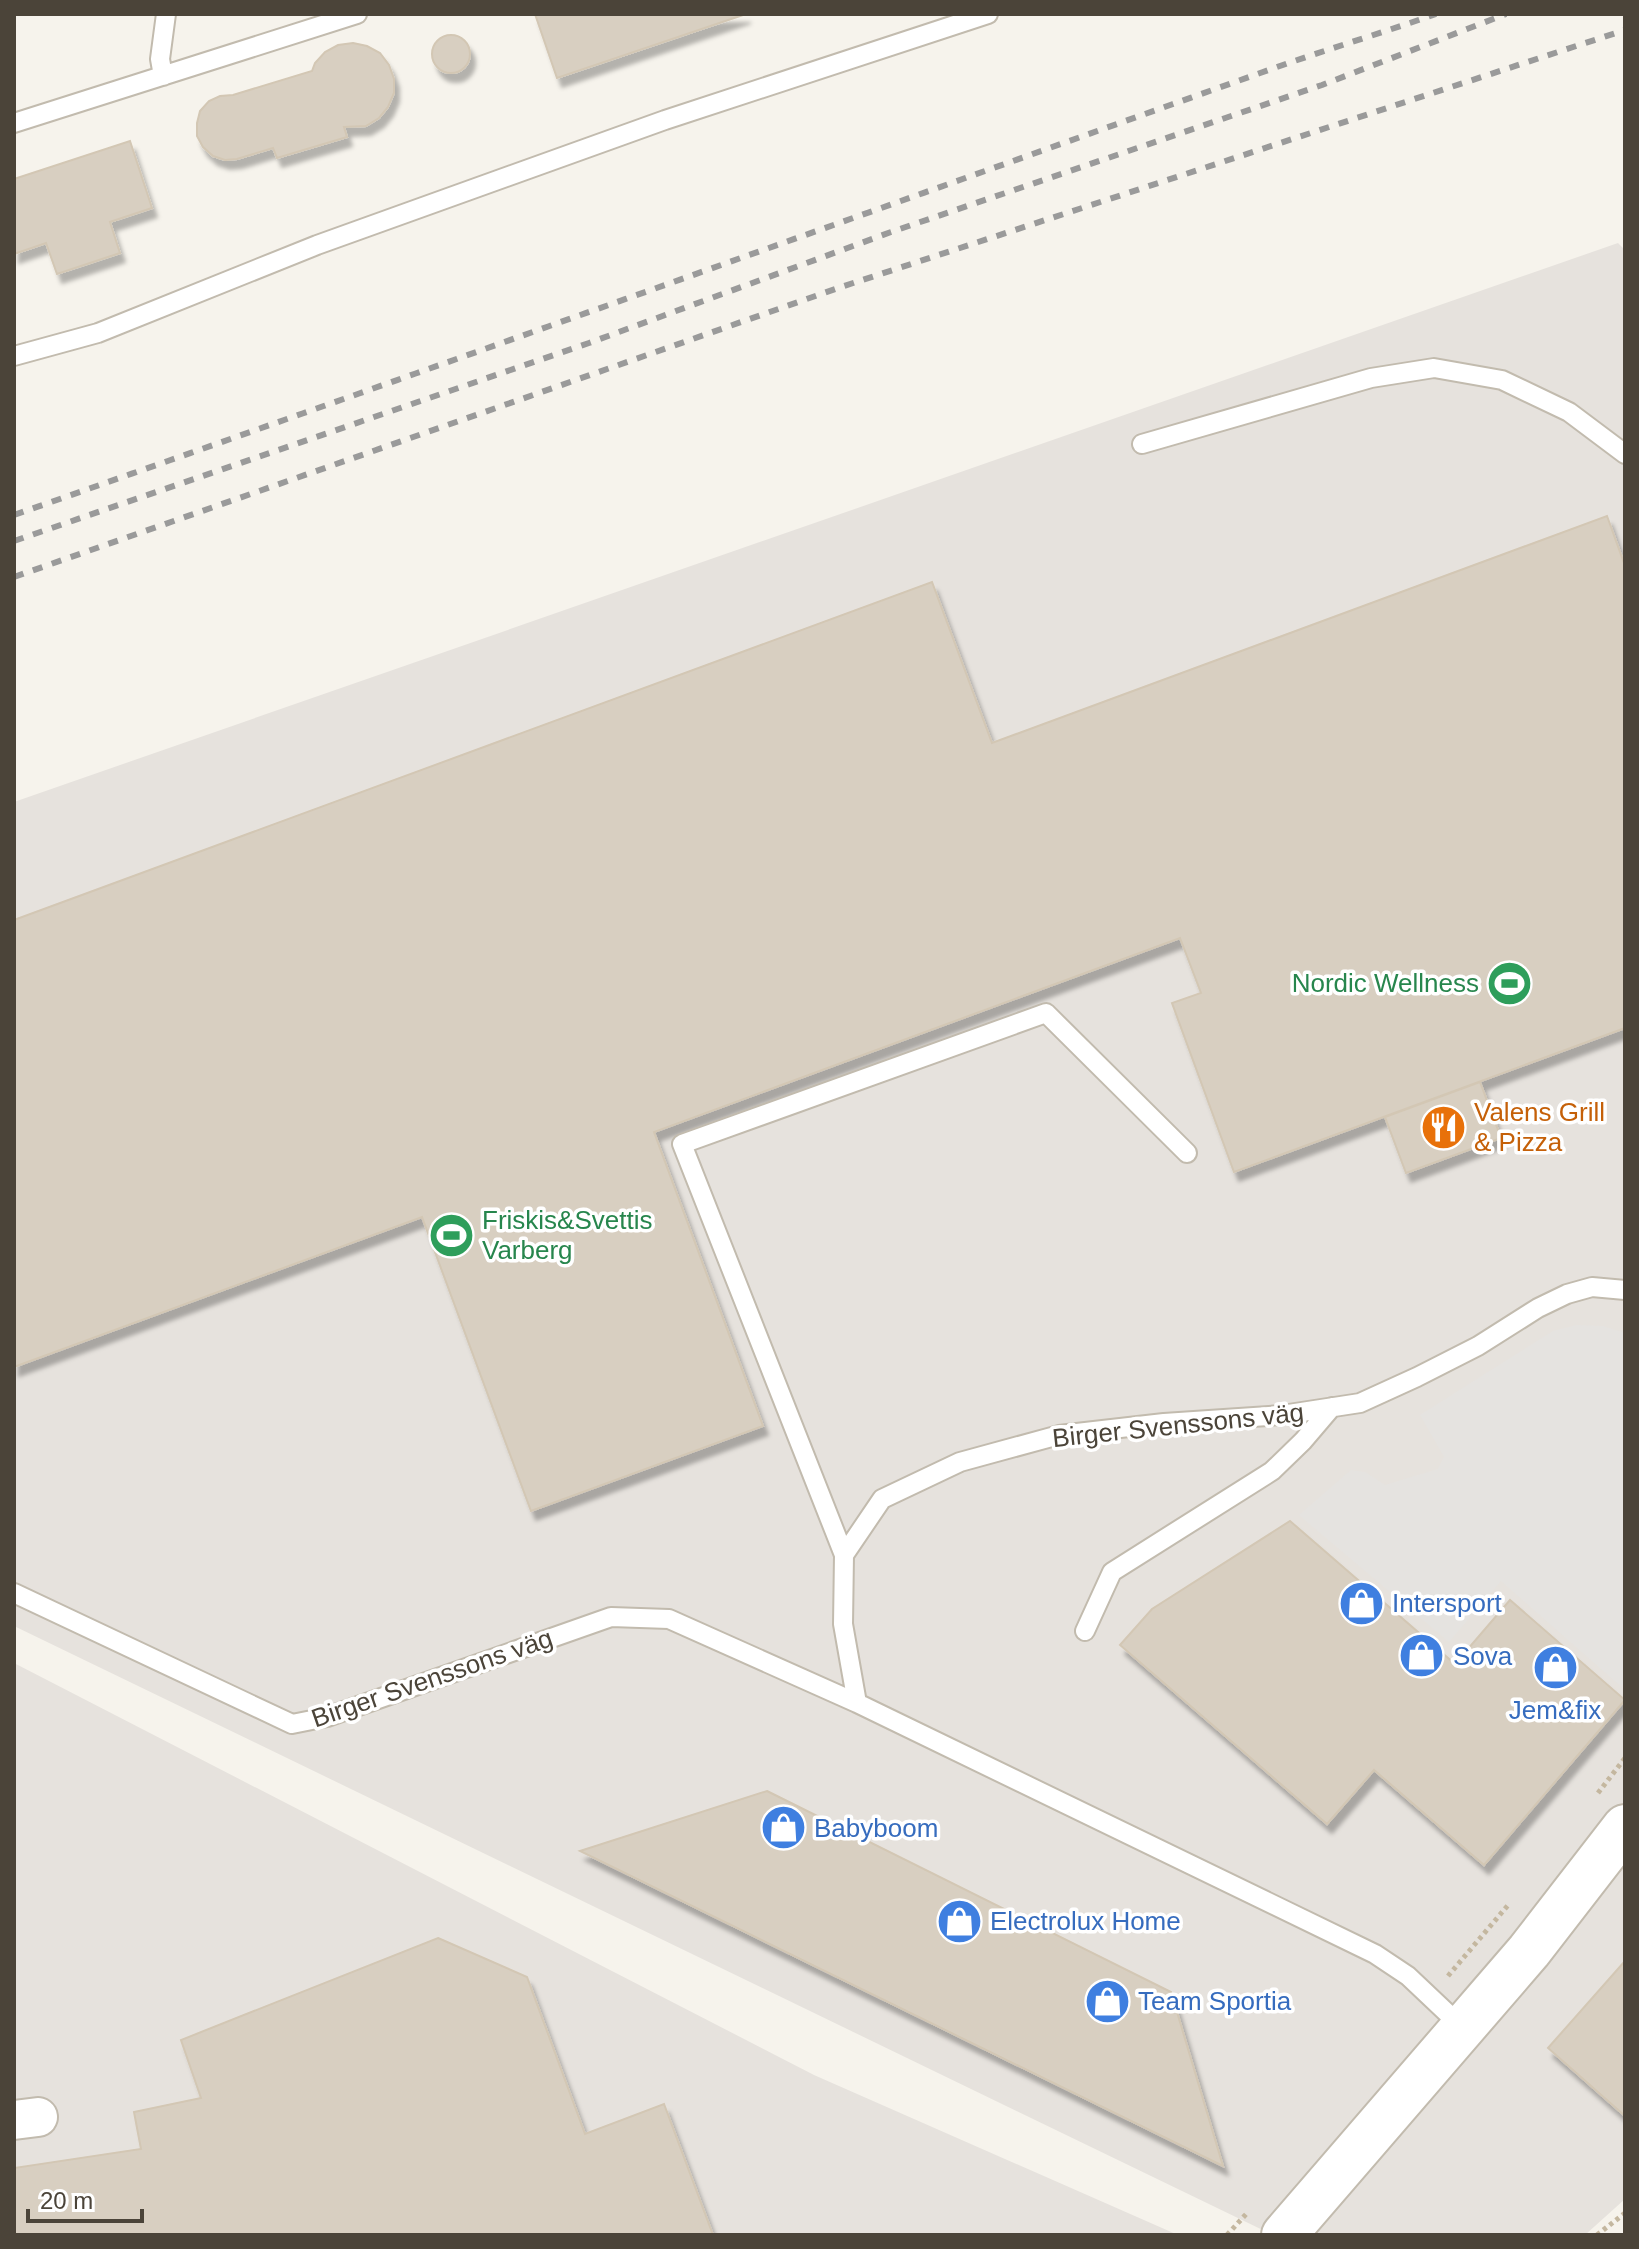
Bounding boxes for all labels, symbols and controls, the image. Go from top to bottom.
sports icon: Nordic Wellness [1486,959,1534,1007]
place label: Nordic Wellness [1292,968,1479,998]
place label: Valens Grill & Pizza [1474,1097,1605,1157]
restaurant icon: Valens Grill & Pizza [1419,1103,1467,1151]
place label: Friskis&Svettis Varberg [482,1205,652,1265]
sports icon: Friskis&Svettis Varberg [427,1211,475,1259]
street label: Birger Svenssons väg [1051,1397,1305,1453]
shop icon: Intersport [1337,1579,1385,1627]
place label: Intersport [1392,1588,1503,1618]
street label: Birger Svenssons väg [308,1623,556,1733]
shop icon: Sova [1398,1632,1446,1680]
place label: Sova [1453,1641,1513,1671]
shop icon: Jem&fix [1531,1643,1579,1691]
place label: Jem&fix [1509,1695,1601,1725]
shop icon: Babyboom [759,1804,807,1852]
place label: Babyboom [814,1813,938,1843]
shop icon: Electrolux Home [935,1897,983,1945]
place label: Electrolux Home [990,1906,1181,1936]
shop icon: Team Sportia [1083,1977,1131,2025]
place label: Team Sportia [1138,1986,1292,2016]
scale bar [28,2173,142,2223]
text: 20 m [40,2187,93,2214]

